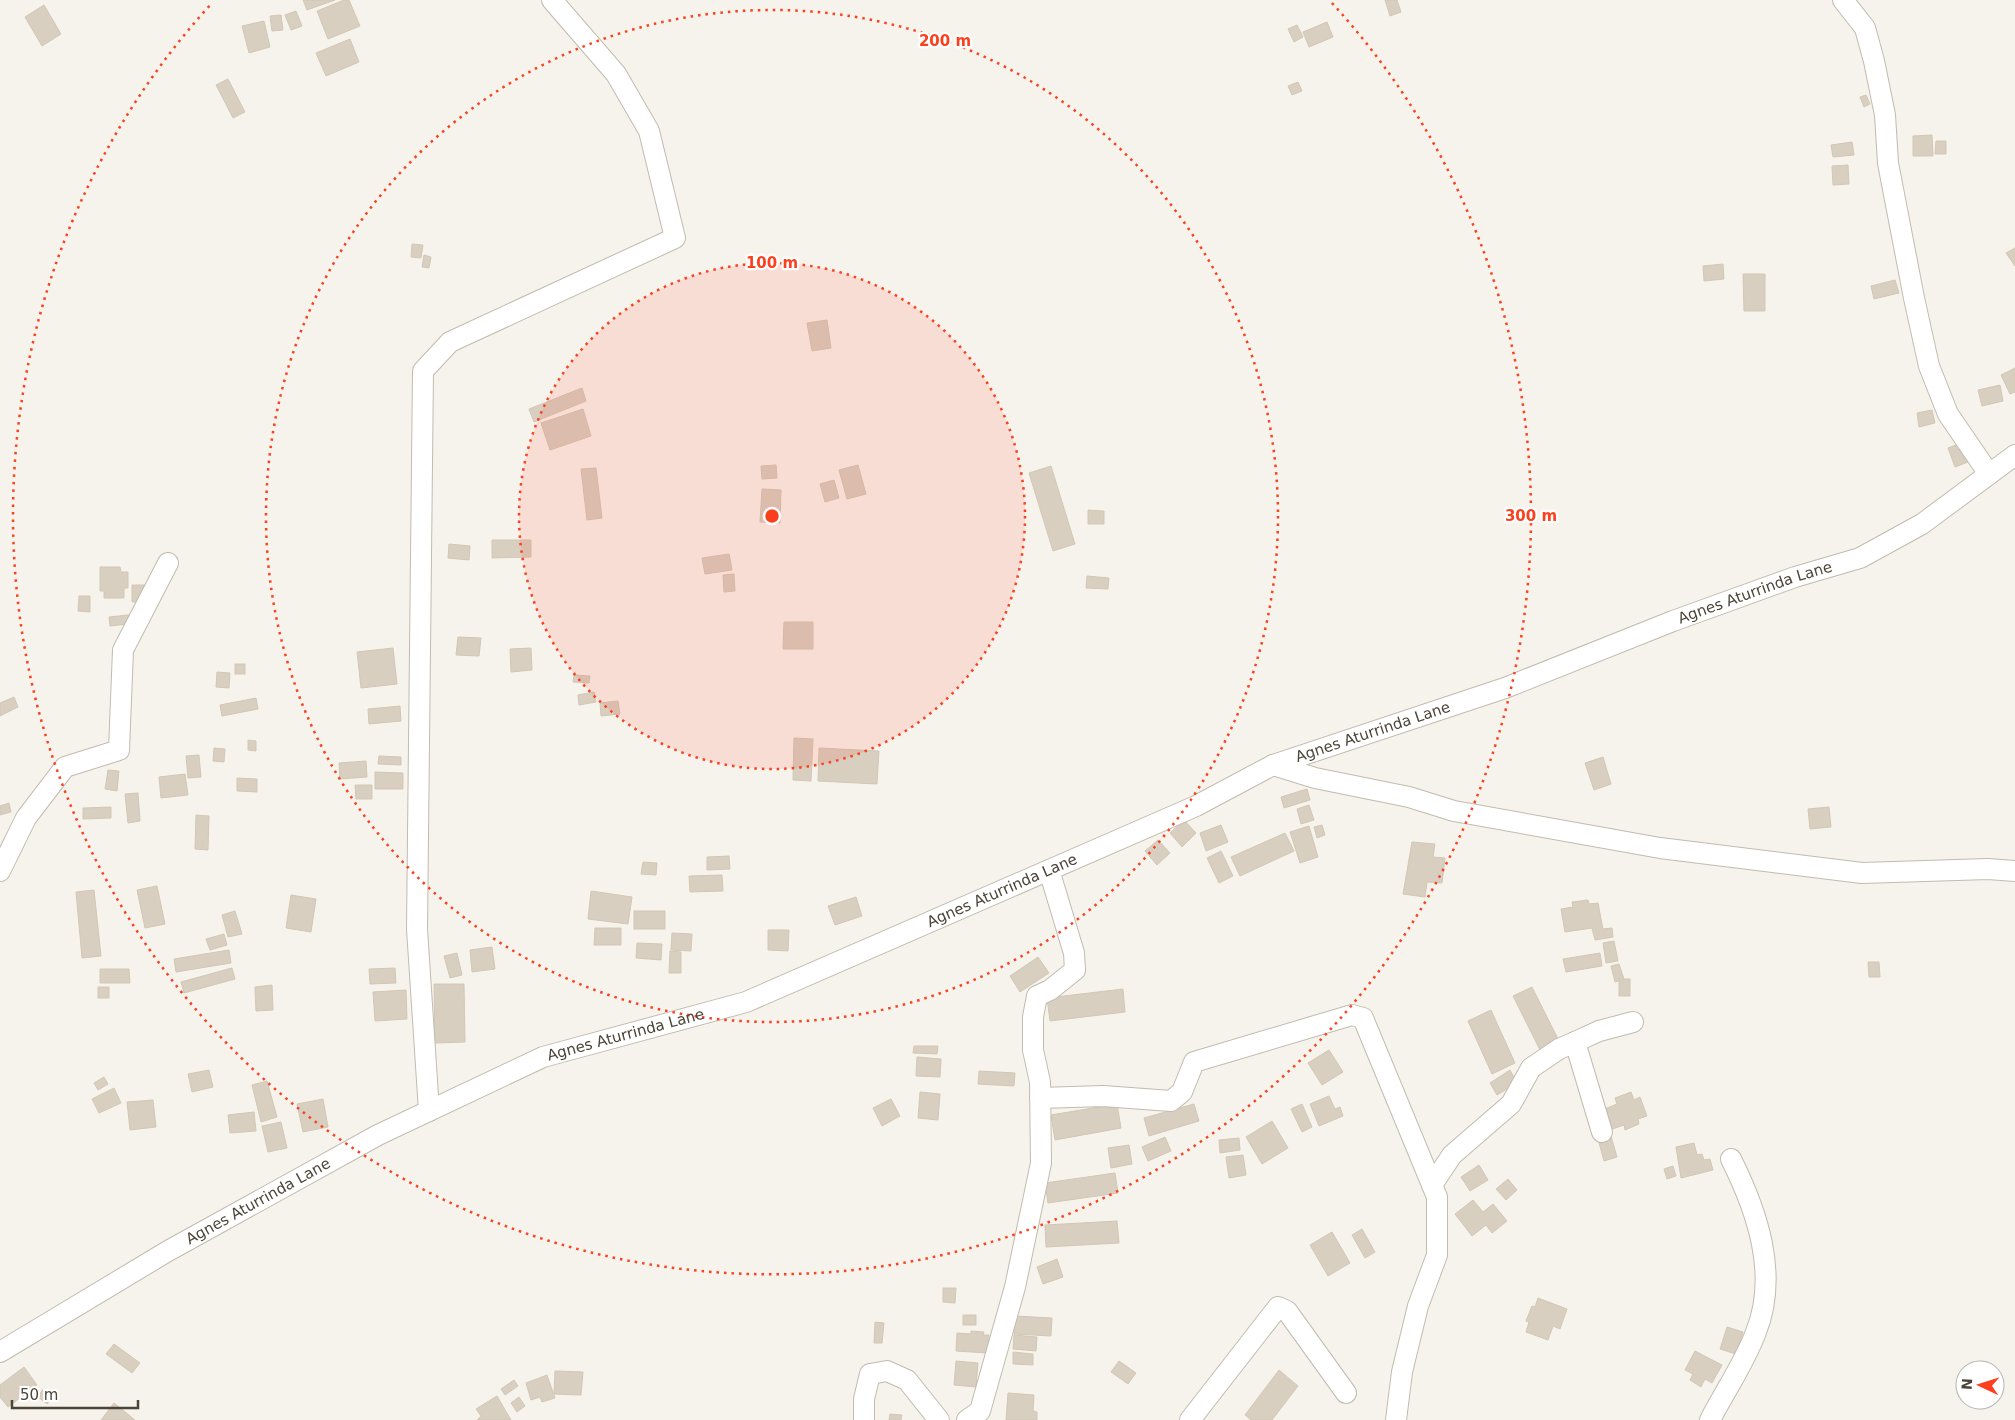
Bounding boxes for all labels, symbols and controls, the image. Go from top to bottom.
text: 200 m [919,32,971,50]
text: 100 m [746,254,798,272]
centre of rings [763,507,781,525]
text: 300 m [1505,507,1557,525]
street label: Agnes Aturrinda Lane [1675,558,1834,628]
street label: Agnes Aturrinda Lane [1293,698,1453,766]
street label: Agnes Aturrinda Lane [924,850,1080,931]
street label: Agnes Aturrinda Lane [545,1005,706,1065]
street label: Agnes Aturrinda Lane [183,1154,333,1248]
north arrow [1955,1360,2005,1410]
scale bar [12,1378,139,1410]
text: N [1959,1378,1975,1390]
text: 50 m [20,1386,58,1404]

